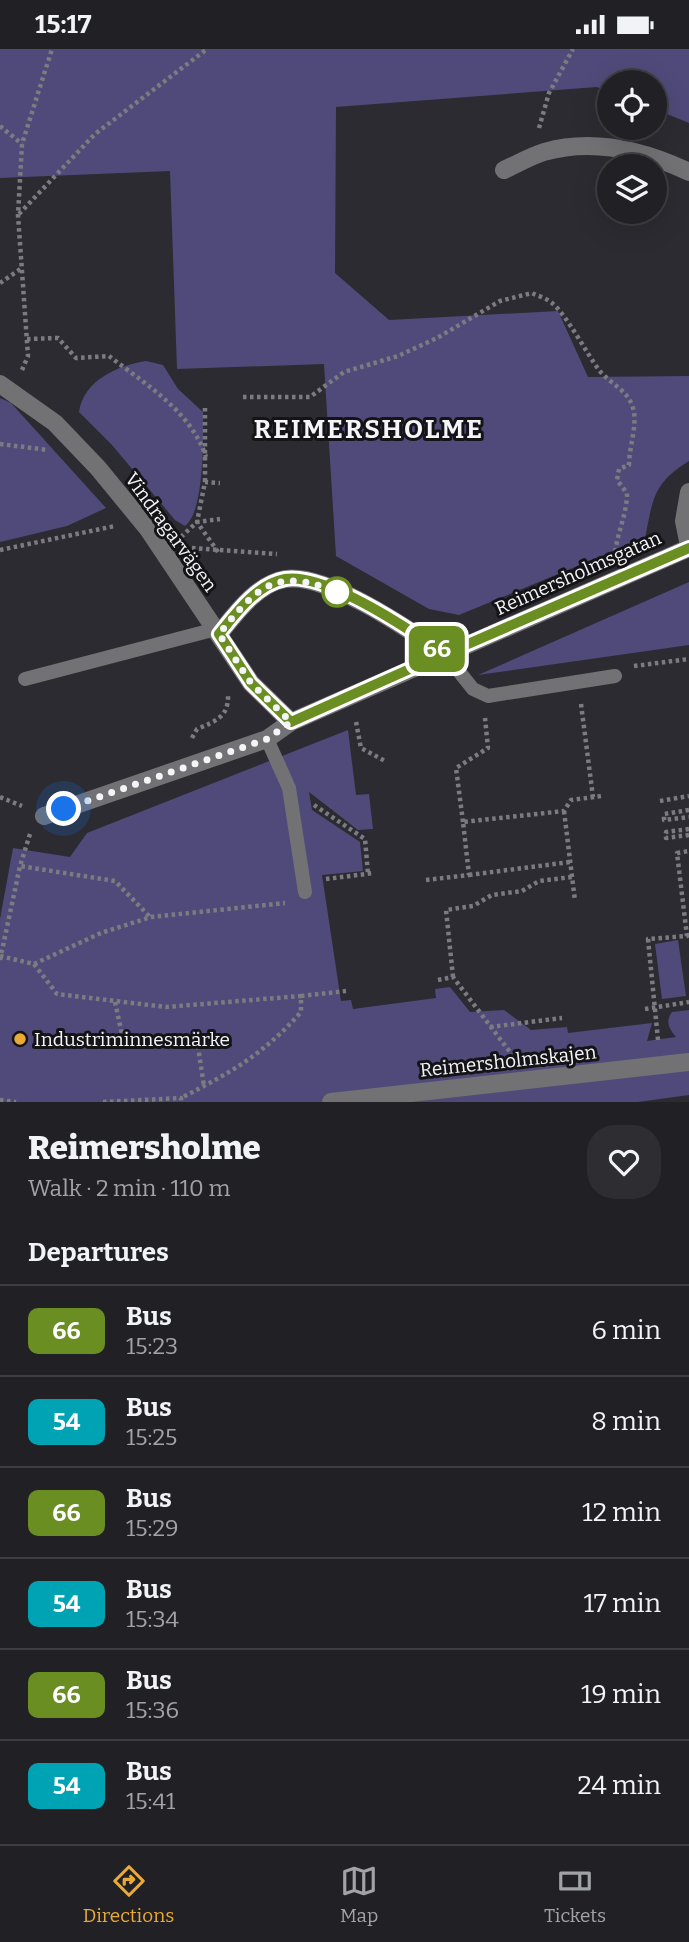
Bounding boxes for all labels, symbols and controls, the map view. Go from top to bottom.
text: 15:17 [35,9,91,40]
map controls [597,70,667,224]
button: locate [597,70,667,140]
button: layers [597,154,667,224]
district label: REIMERSHOLME [254,414,484,445]
street label: Vindragarvägen [120,468,222,596]
street label: Reimersholmsgatan [491,526,665,620]
unlabelled marker [322,577,352,607]
line badge: 66 [406,626,468,672]
text: 66 [423,635,451,663]
your location [46,791,81,826]
place label: Industriminnesmärke [34,1028,230,1051]
marker: Industriminnesmärke [12,1031,28,1047]
street label: Reimersholmskajen [419,1040,597,1082]
button: heart [587,1125,661,1199]
text: Reimersholme [28,1128,261,1168]
text: Walk · 2 min · 110 m [28,1174,230,1202]
text: Departures [28,1237,169,1268]
text: Bus [126,1301,172,1332]
text: 6 min [592,1315,661,1346]
text: 66 [52,1317,81,1345]
text: 15:23 [126,1332,178,1360]
text: Bus [126,1392,172,1423]
text: 8 min [591,1406,661,1437]
text: 54 [53,1408,80,1436]
text: 15:25 [126,1423,177,1451]
text: Bus [126,1483,172,1514]
text: 12 min [582,1497,661,1528]
text: 66 [52,1499,81,1527]
text: 15:29 [126,1514,178,1542]
text: Bus [126,1574,172,1605]
text: 17 min [583,1588,661,1619]
text: 54 [53,1590,80,1618]
text: 15:34 [126,1605,179,1633]
text: Bus [126,1665,172,1696]
text: 19 min [581,1679,661,1710]
text: 66 [52,1681,81,1709]
text: 15:36 [126,1696,179,1724]
text: Bus [126,1756,172,1787]
text: 24 min [577,1770,661,1801]
text: 54 [53,1772,80,1800]
text: 15:41 [126,1787,175,1815]
tab: Directions [83,1862,174,1927]
tab: Map [340,1862,378,1927]
tab: Tickets [544,1862,606,1927]

